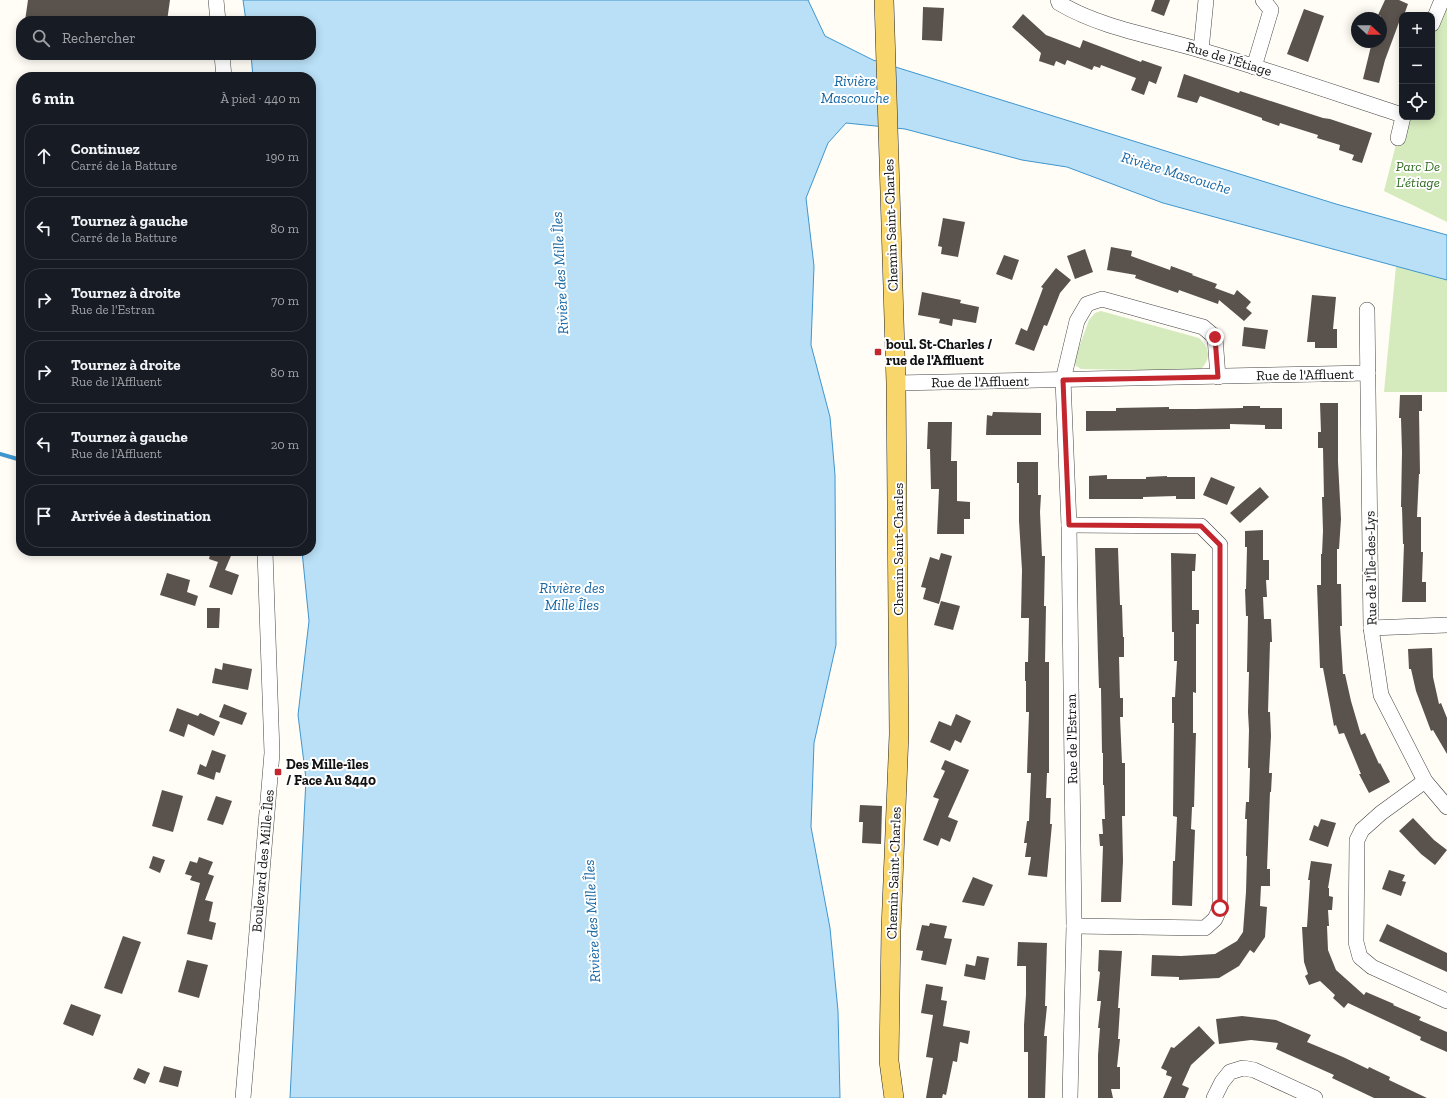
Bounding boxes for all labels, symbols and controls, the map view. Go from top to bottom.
north arrow [1351,12,1387,48]
map controls [1399,12,1435,120]
button: + [1399,12,1435,48]
search box [16,16,316,60]
icon: search [30,27,52,49]
text: Rechercher [62,29,136,47]
street label: Rue de l'Étiage [1184,38,1274,80]
button: − [1399,48,1435,84]
water label: Rivière Mascouche [821,72,889,107]
button: locate [1399,84,1435,120]
text: 6 min [32,88,74,108]
text: À pied · 440 m [221,91,300,106]
text: Continuez [71,140,140,158]
icon: ahead [33,145,55,167]
water label: Rivière Mascouche [1119,148,1233,198]
text: 190 m [265,149,299,164]
text: Carré de la Batture [71,158,177,173]
street label: Chemin Saint-Charles [880,158,902,292]
park label: Parc De L'étiage [1396,158,1440,191]
water label: Rivière des Mille Îles [548,211,572,335]
text: Tournez à gauche [71,212,188,230]
icon: left [33,217,55,239]
text: 80 m [270,221,299,236]
text: Carré de la Batture [71,230,177,245]
text: Tournez à droite [71,284,181,302]
icon: right [33,289,55,311]
text: 70 m [271,293,299,308]
text: Rue de l'Estran [71,302,155,317]
route end [1206,328,1224,346]
place label: boul. St-Charles / rue de l'Affluent [885,336,993,369]
marker: boul. St-Charles / rue de l'Affluent [873,347,883,357]
text: Tournez à droite [71,356,181,374]
icon: right [33,361,55,383]
text: 80 m [270,365,299,380]
street label: Rue de l'Affluent [1256,366,1355,384]
street label: Rue de l'Affluent [931,373,1030,391]
text: Rue de l'Affluent [71,374,162,389]
text: Tournez à gauche [71,428,188,446]
icon: left [33,433,55,455]
text: 20 m [271,437,299,452]
text: Rue de l'Affluent [71,446,162,461]
street label: Chemin Saint-Charles [890,483,907,615]
icon: arrive [33,505,55,527]
text: Arrivée à destination [71,507,211,525]
street label: Rue de l'Île-des-Lys [1361,510,1381,626]
water label: Rivière des Mille Îles [539,579,605,614]
street label: Rue de l'Estran [1063,694,1081,784]
place label: Des Mille-îles / Face Au 8440 [286,756,376,789]
marker: Des Mille-îles / Face Au 8440 [273,767,283,777]
street label: Boulevard des Mille-Îles [248,789,278,933]
street label: Chemin Saint-Charles [883,806,905,940]
water label: Rivière des Mille Îles [580,859,604,983]
route start [1211,899,1229,917]

